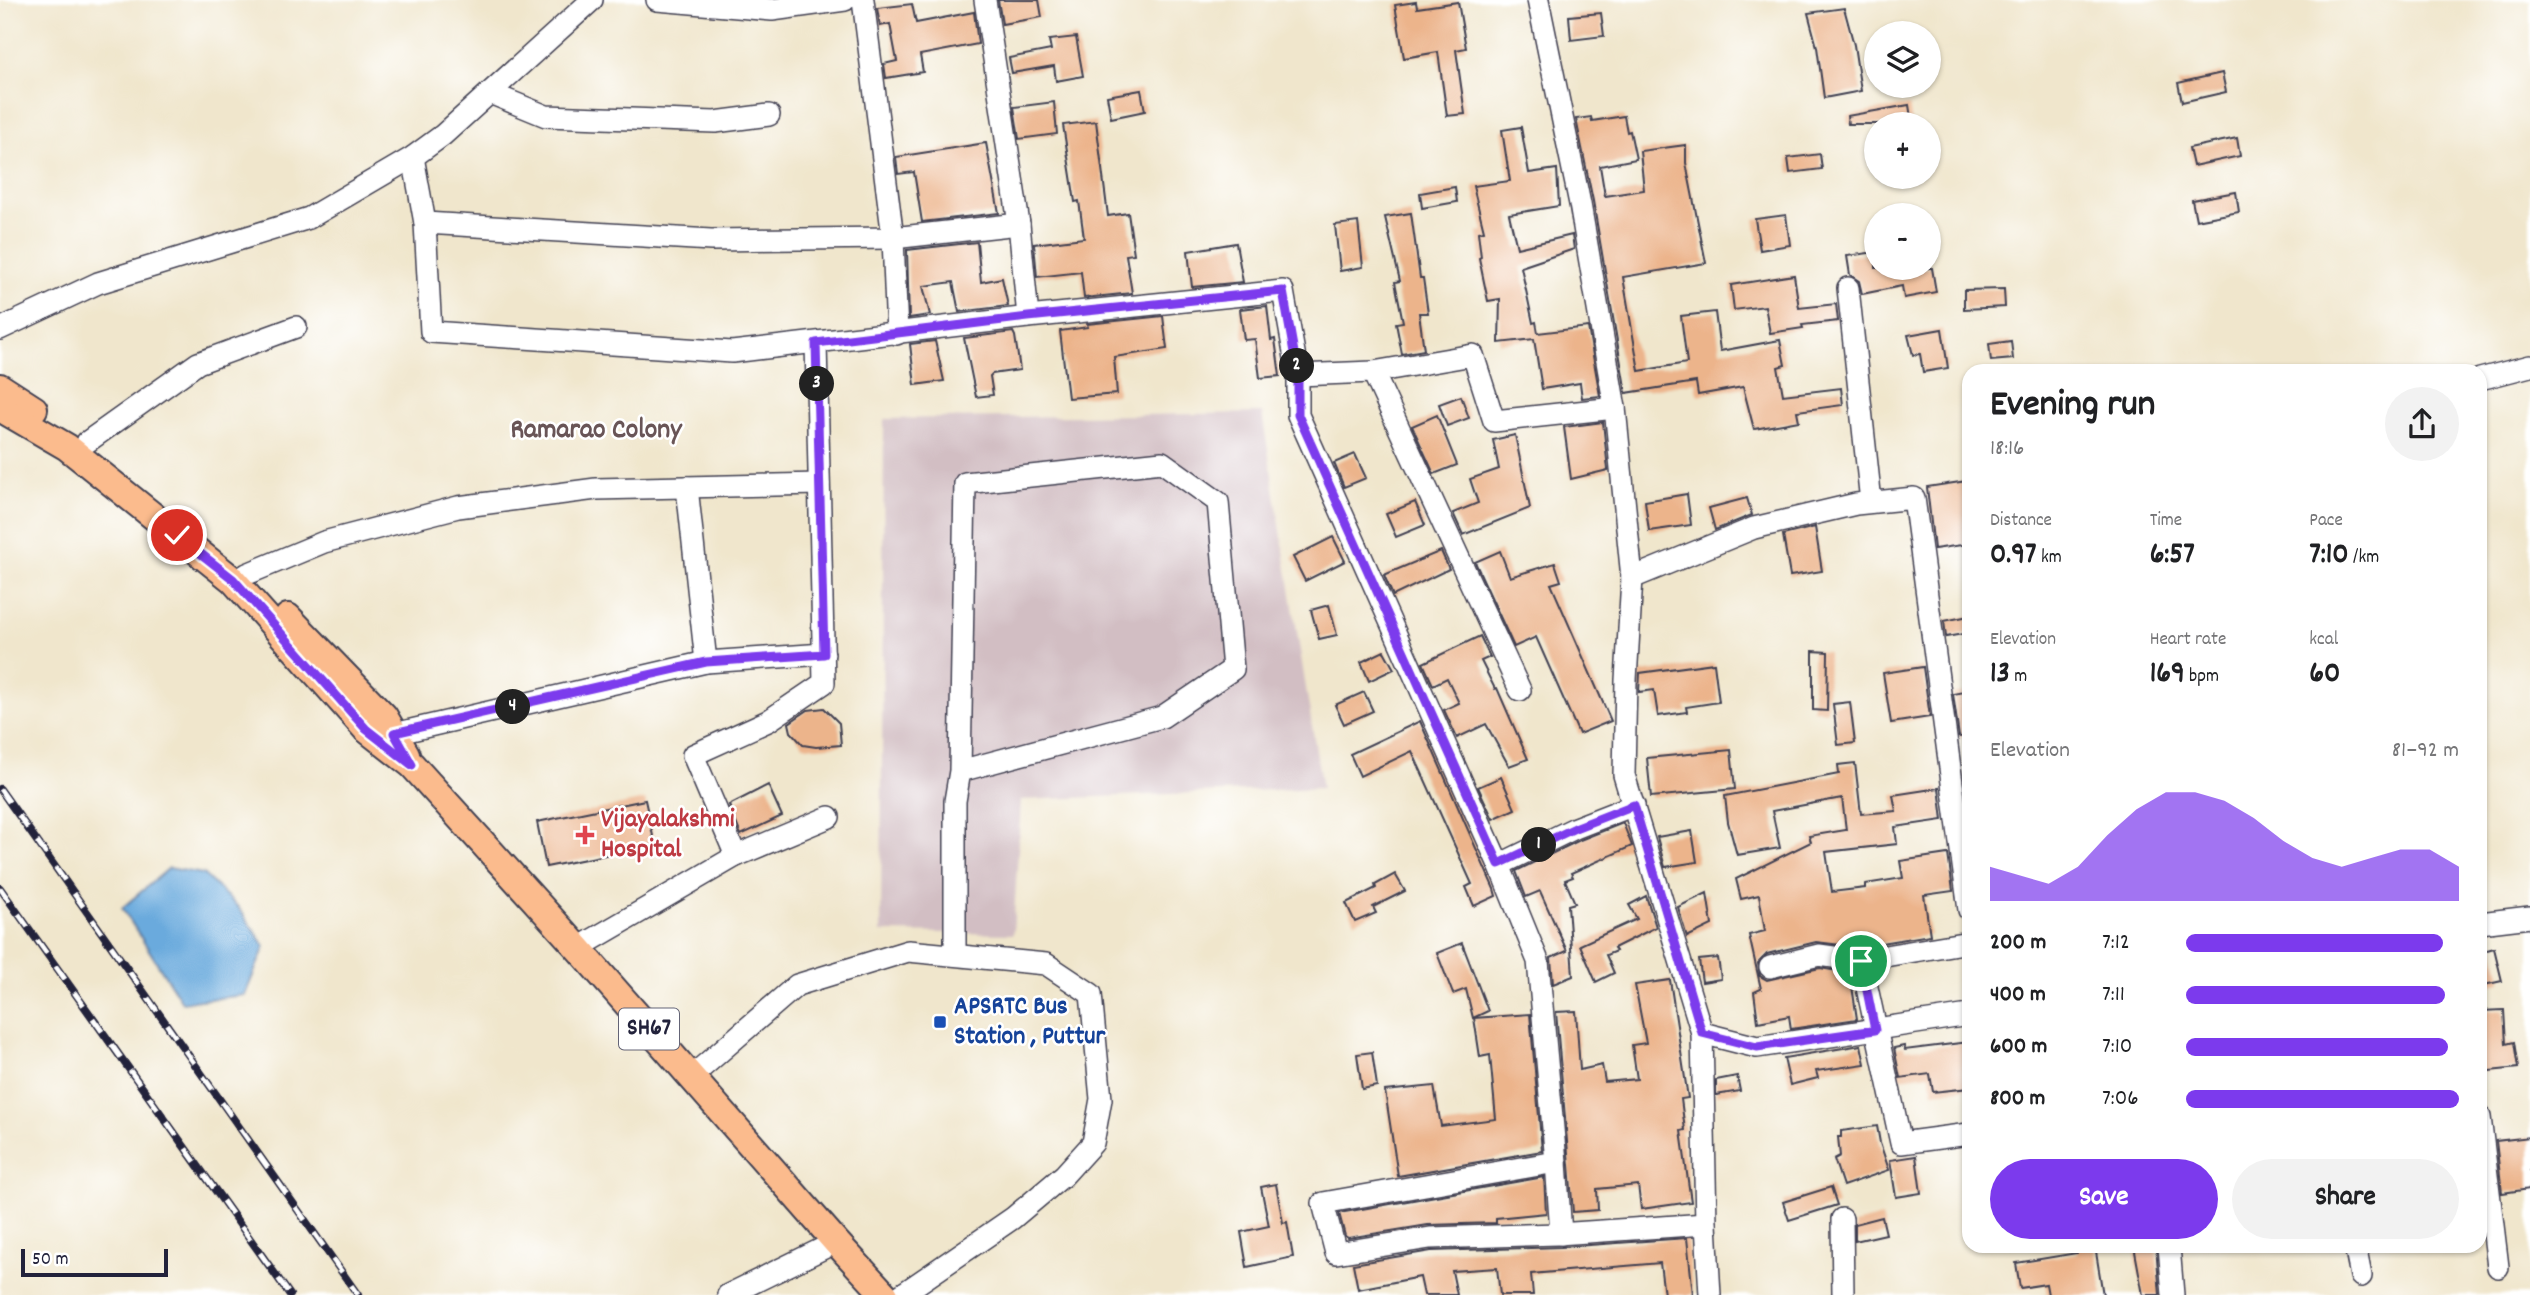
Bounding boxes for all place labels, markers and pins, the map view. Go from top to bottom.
pin: 2 [1280,348,1314,384]
pin: 3 [800,366,834,402]
pin [147,505,207,565]
pin: 4 [496,690,530,724]
place label: Vijayalakshmi Hospital [601,802,735,869]
marker: Vijayalakshmi Hospital [575,825,595,845]
pin: 1 [1522,828,1556,862]
pin [1831,931,1891,991]
place label: APSRTC Bus Station , Puttur [954,989,1105,1056]
marker: APSRTC Bus Station , Puttur [932,1014,948,1030]

